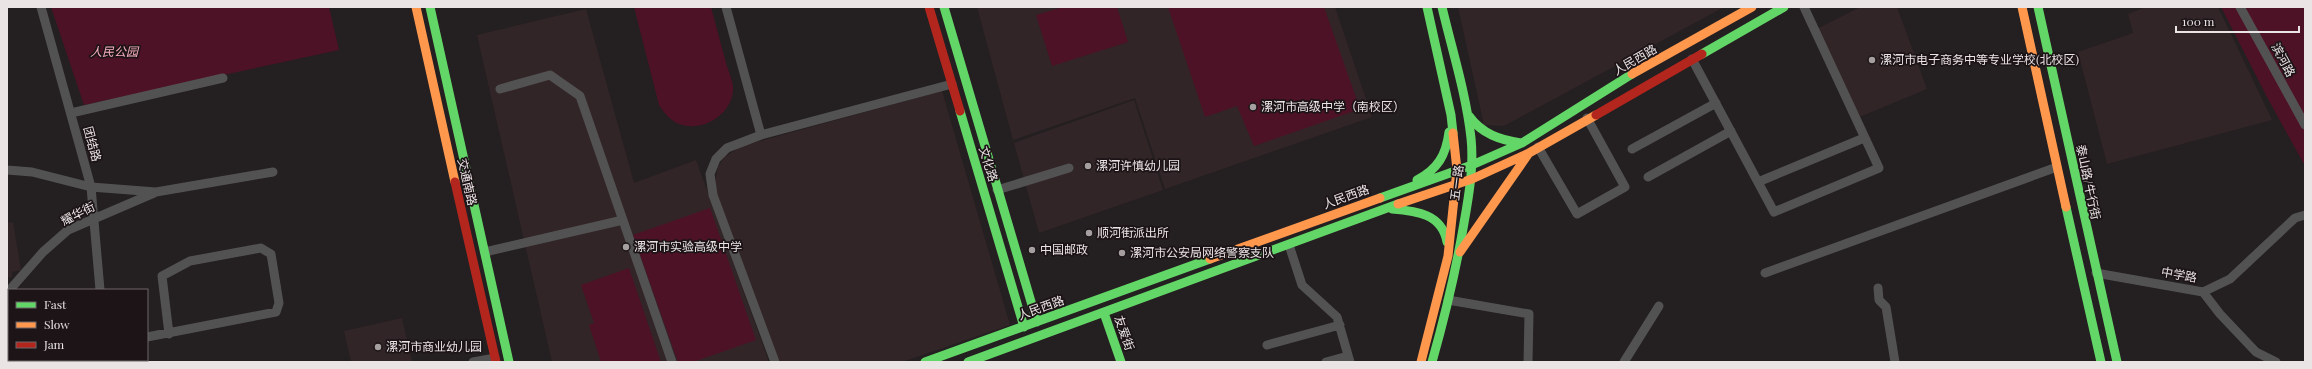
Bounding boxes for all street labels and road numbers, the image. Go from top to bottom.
street label: 人民西路 [1610,40,1659,78]
street label: 滨河路 [2268,40,2299,79]
street label: 团结路 [81,124,105,163]
street label: 泰山路/牛行街 [2073,143,2105,221]
street label: 文化路 [976,144,1002,183]
street label: 交通南路 [455,157,481,207]
street label: 五一路 [1446,164,1466,202]
street label: 人民西路 [1320,180,1371,212]
street label: 耀华街 [58,198,97,228]
street label: 中学路 [2160,263,2198,285]
street label: 人民西路 [1015,291,1066,323]
street label: 友爱街 [1112,313,1138,352]

